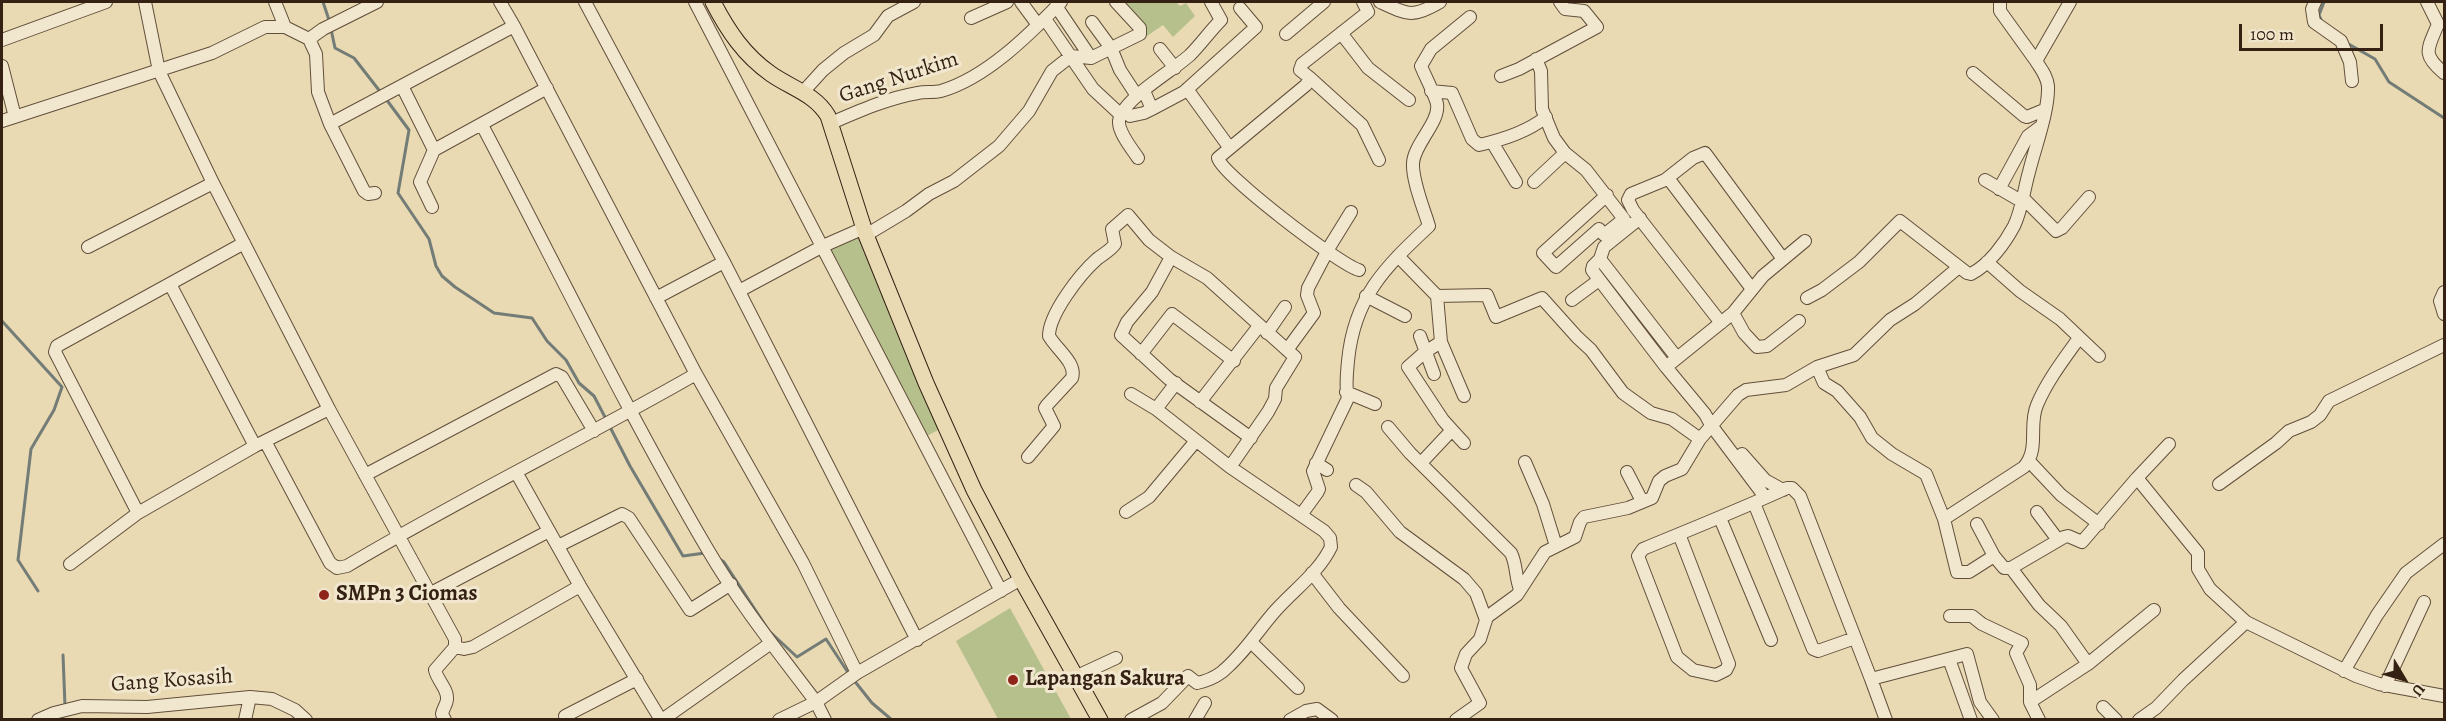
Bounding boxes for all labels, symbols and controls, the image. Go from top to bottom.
scale bar [2242,12,2386,50]
text: 100 m [2250,22,2294,46]
street label: Gang Nurkim [836,46,962,110]
place label: SMPn 3 Ciomas [336,582,478,608]
marker: SMPn 3 Ciomas [317,588,331,602]
north arrow [2374,649,2434,709]
street label: Gang Kosasih [110,664,234,698]
place label: Lapangan Sakura [1025,667,1185,693]
marker: Lapangan Sakura [1006,673,1020,687]
text: U [2406,679,2430,701]

